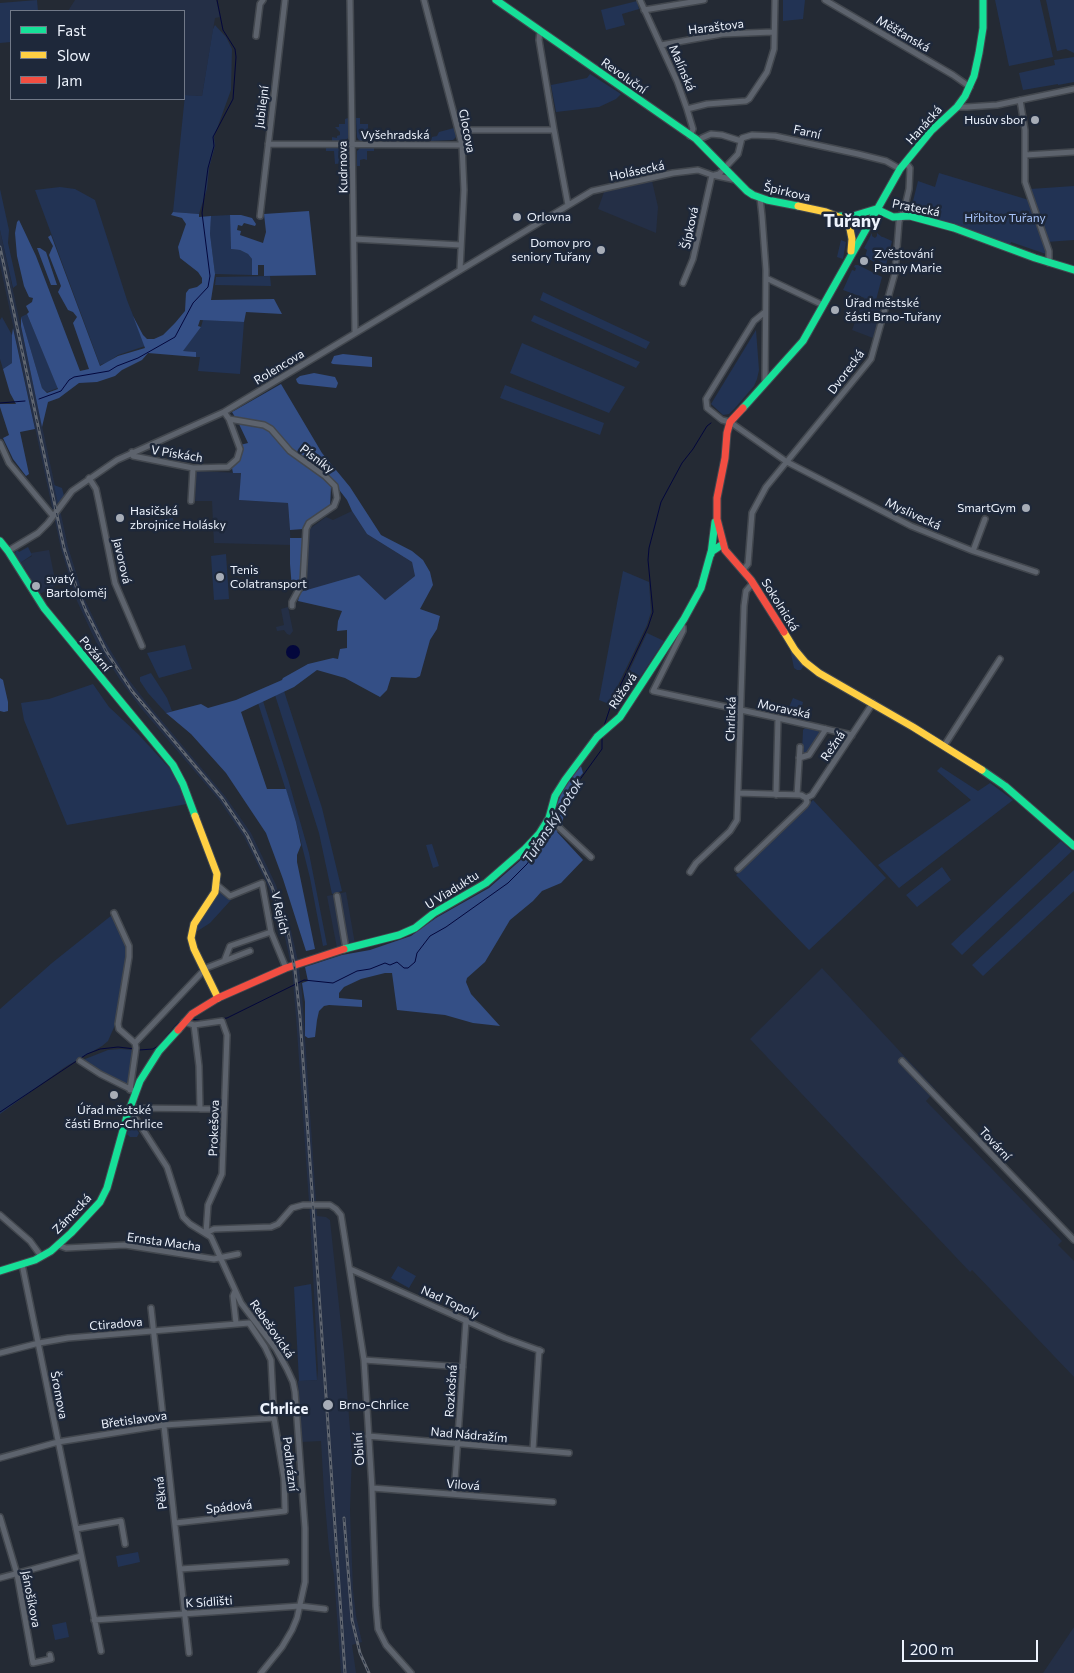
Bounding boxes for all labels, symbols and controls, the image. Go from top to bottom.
legend [10,10,185,100]
street label: Měšťanská [874,13,932,55]
street label: Haraštova [687,16,745,38]
text: Fast [57,21,86,39]
street label: Malínská [666,43,698,93]
text: Slow [57,46,90,64]
street label: Revoluční [598,55,650,97]
text: Jam [57,71,82,89]
street label: Jubilejní [252,85,272,129]
street label: Hanácká [903,103,945,147]
street label: Glocova [456,108,478,154]
place label: Husův sbor [964,113,1025,127]
marker: Husův sbor [1029,114,1041,126]
street label: Farní [792,122,822,142]
street label: Vyšehradská [361,128,429,142]
street label: Kudrnova [335,141,351,193]
street label: Holásecká [608,158,666,184]
street label: Špirkova [762,180,812,204]
street label: Pratecká [891,196,941,220]
street label: Šípková [679,206,701,250]
place label: Orlovna [527,210,571,224]
district label: Tuřany [823,210,881,232]
marker: Orlovna [511,211,523,223]
park label: Hřbitov Tuřany [964,211,1046,225]
place label: Domov pro seniory Tuřany [511,236,591,264]
marker: Domov pro seniory Tuřany [595,244,607,256]
place label: Zvěstování Panny Marie [874,247,942,275]
marker: Zvěstování Panny Marie [858,255,870,267]
place label: Úřad městské části Brno-Tuřany [845,296,941,324]
marker: Úřad městské části Brno-Tuřany [829,304,841,316]
street label: Rolencova [251,346,307,388]
street label: Dvorecká [825,347,867,397]
street label: Písníky [297,442,337,476]
street label: V Pískách [150,443,204,465]
street label: Myslivecká [883,495,943,533]
place label: SmartGym [957,501,1016,515]
marker: SmartGym [1020,502,1032,514]
place label: Hasičská zbrojnice Holásky [130,504,226,532]
marker: Hasičská zbrojnice Holásky [114,512,126,524]
street label: Javorová [110,537,134,585]
place label: Tenis Colatransport [230,563,307,591]
marker: Tenis Colatransport [214,571,226,583]
place label: svatý Bartoloměj [46,572,107,600]
street label: Sokolnická [758,576,802,634]
marker: svatý Bartoloměj [30,580,42,592]
street label: Požární [76,634,114,674]
street label: Růžová [606,670,640,712]
street label: Chrlická [723,696,739,742]
street label: Moravská [756,696,812,722]
street label: Režná [818,728,848,764]
water label: Tuřanský potok [519,775,587,867]
street label: U Viaduktu [423,868,481,912]
street label: V Rejích [268,890,292,936]
marker: Úřad městské části Brno-Chrlice [108,1089,120,1101]
street label: Prokešova [206,1099,222,1157]
place label: Úřad městské části Brno-Chrlice [65,1103,163,1131]
street label: Tovární [976,1124,1014,1164]
street label: Zámecká [50,1191,94,1237]
street label: Ernsta Macha [126,1230,202,1254]
street label: Nad Topoly [419,1283,481,1321]
street label: Rebešovická [247,1297,297,1361]
street label: Ctiradova [89,1315,143,1333]
street label: Rozkošná [442,1364,460,1418]
street label: Šromova [47,1370,71,1420]
marker: Brno-Chrlice [321,1398,335,1412]
place label: Brno-Chrlice [339,1398,409,1412]
district label: Chrlice [260,1400,308,1418]
street label: Břetislavova [100,1408,168,1432]
street label: Nad Nádražím [430,1424,508,1446]
street label: Obilní [351,1432,367,1466]
street label: Podhrázní [279,1436,301,1492]
street label: Pěkná [152,1476,170,1510]
street label: Vilová [446,1477,480,1493]
street label: Spádová [205,1497,253,1517]
street label: Jánošíkova [18,1569,44,1629]
street label: K Sídlišti [185,1593,233,1611]
scale bar [904,1630,1040,1662]
text: 200 m [910,1640,954,1658]

